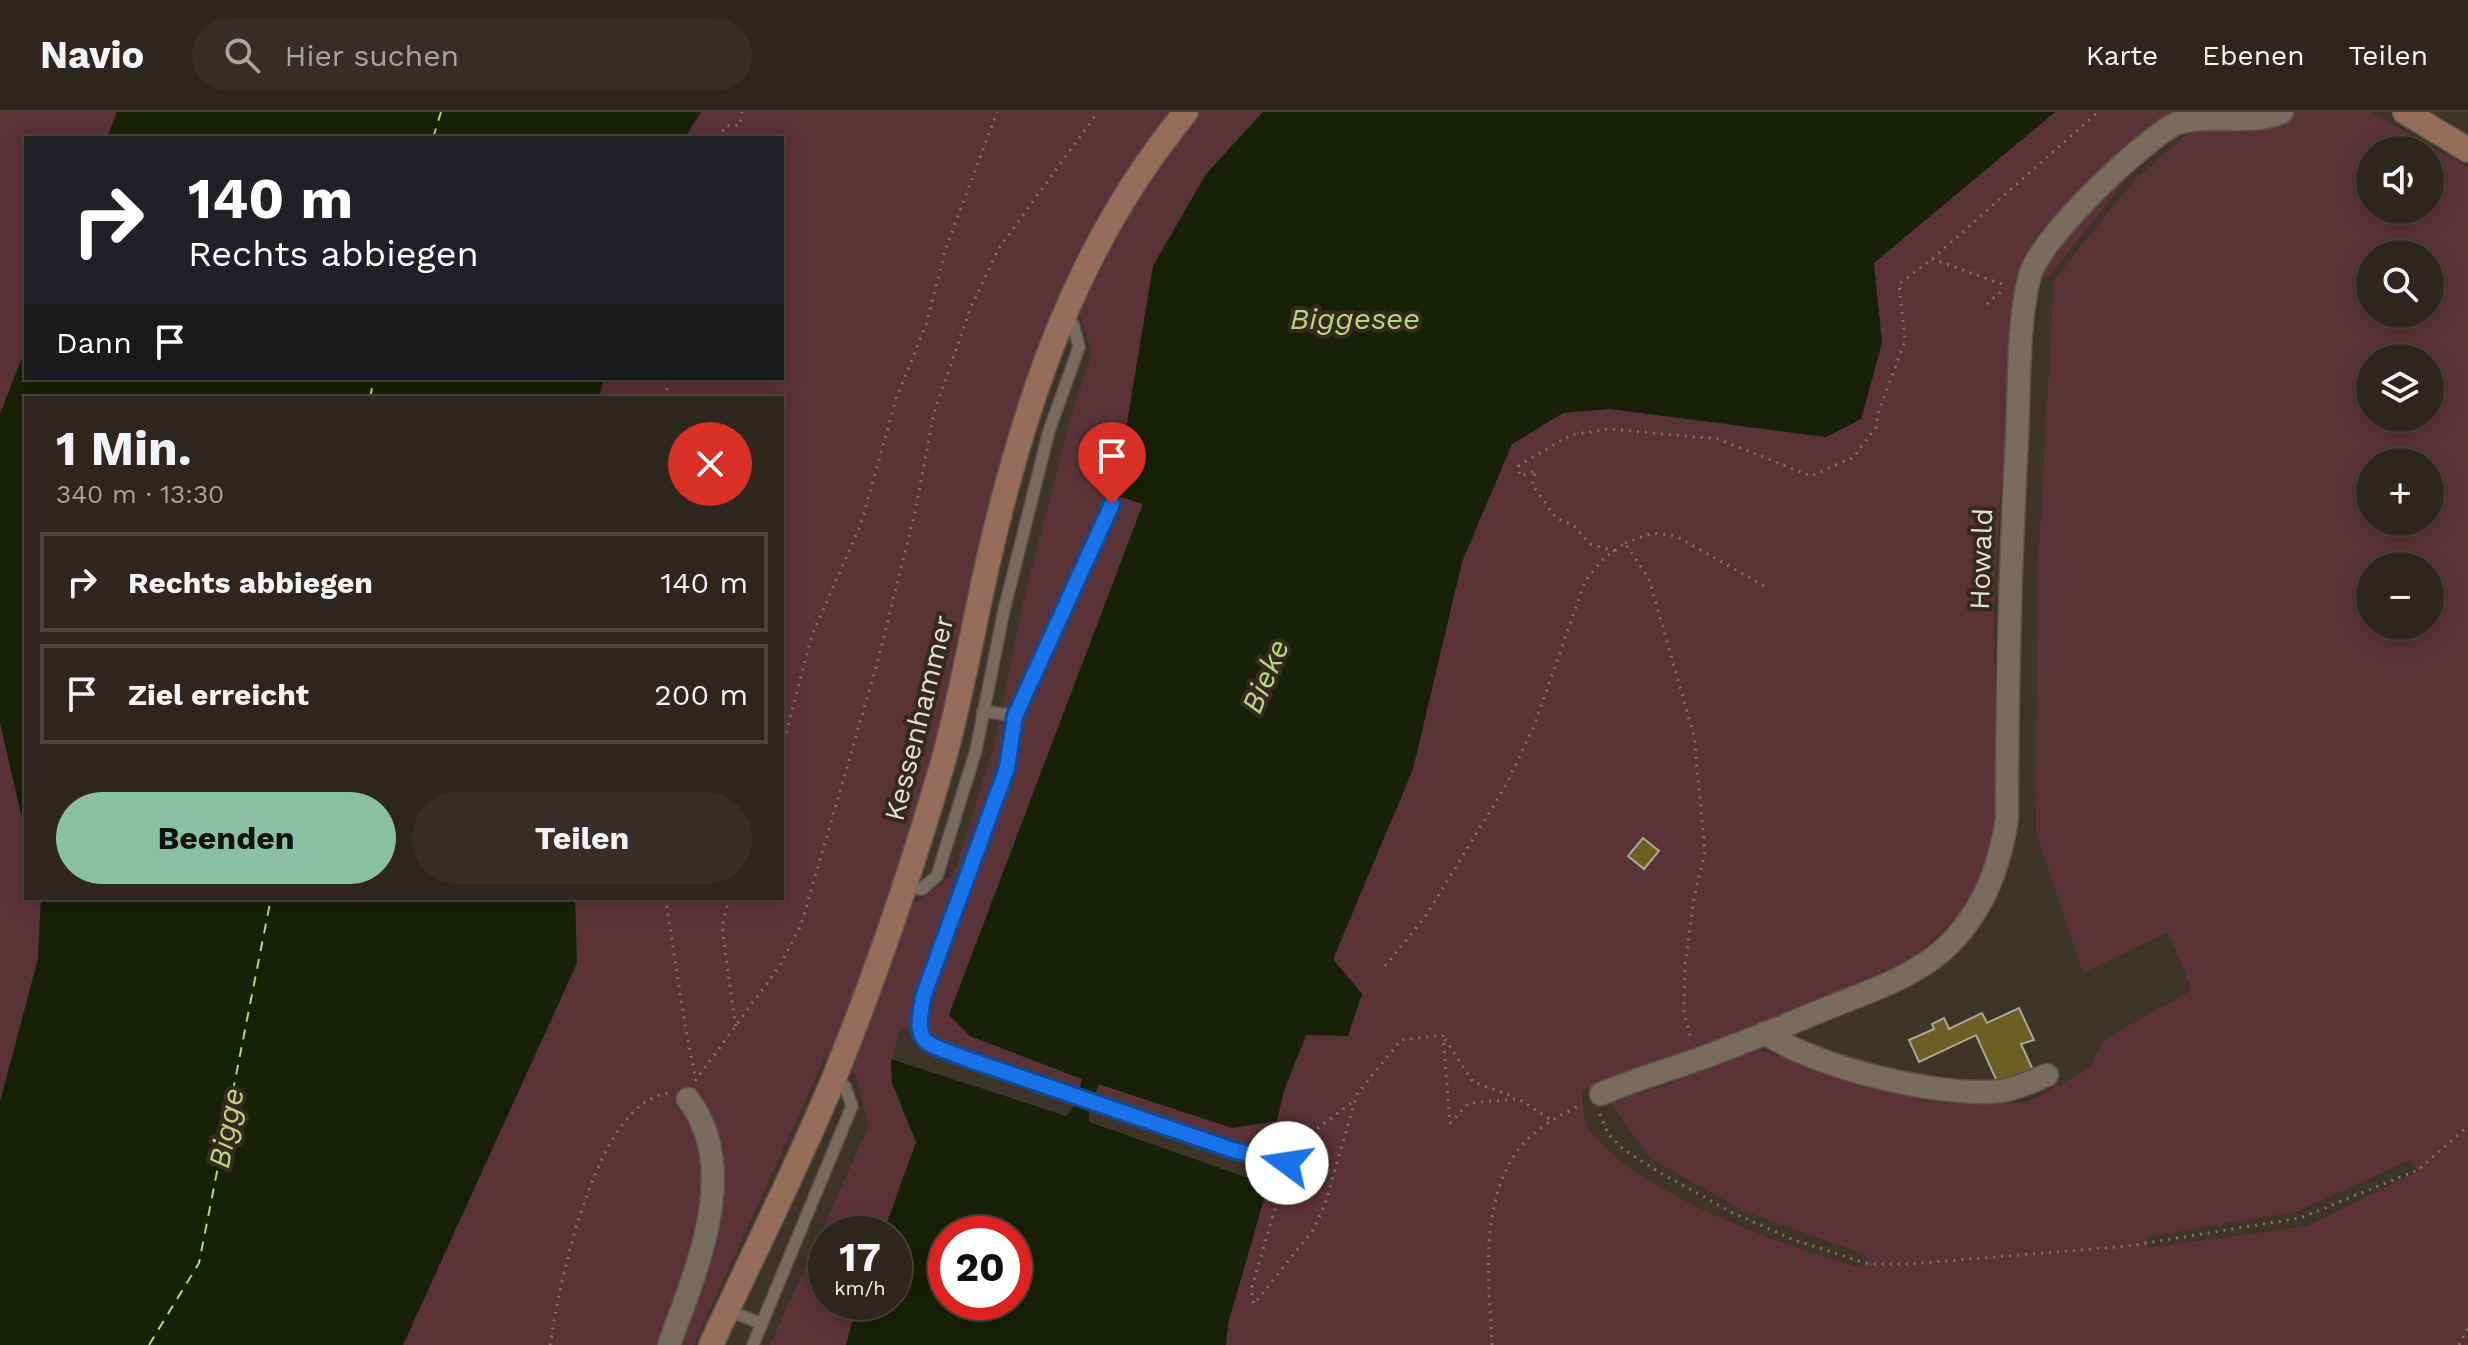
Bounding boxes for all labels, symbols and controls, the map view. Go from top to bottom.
search box [192,19,752,91]
text: Navio [40,33,144,77]
icon: search [220,33,264,77]
text: Hier suchen [284,38,459,73]
text: Karte [2086,39,2158,72]
text: Ebenen [2202,39,2305,72]
text: Teilen [2349,39,2428,72]
map controls [2356,136,2444,640]
button: sound [2356,136,2444,224]
text: 140 m [188,166,353,232]
icon: right [56,168,160,272]
text: Rechts abbiegen [188,233,479,275]
button: search [2356,240,2444,328]
water label: Biggesee [1290,301,1420,336]
icon: arrive [148,320,192,364]
text: Dann [56,325,132,360]
button: layers [2356,344,2444,432]
text: 1 Min. [56,420,192,477]
button: close [668,422,752,506]
pin [1078,422,1146,504]
icon: arrive [1090,434,1134,478]
button: + [2356,448,2444,536]
text: 340 m · 13:30 [56,479,224,509]
street label: Howald [1963,508,1999,610]
button: − [2356,552,2444,640]
icon: right [60,560,104,604]
text: Rechts abbiegen [128,565,373,600]
text: 140 m [660,565,748,600]
street label: Kessenhammer [878,612,960,824]
water label: Bieke [1234,634,1296,718]
icon: arrive [60,672,104,716]
text: Ziel erreicht [128,677,309,712]
text: 200 m [654,677,748,712]
button: Beenden [56,792,396,884]
button: Teilen [412,792,752,884]
water label: Bigge [201,1085,251,1171]
position arrow [1245,1121,1329,1205]
speed limit sign: 20 [928,1216,1032,1320]
text: 17 [839,1234,881,1281]
text: km/h [834,1276,886,1300]

